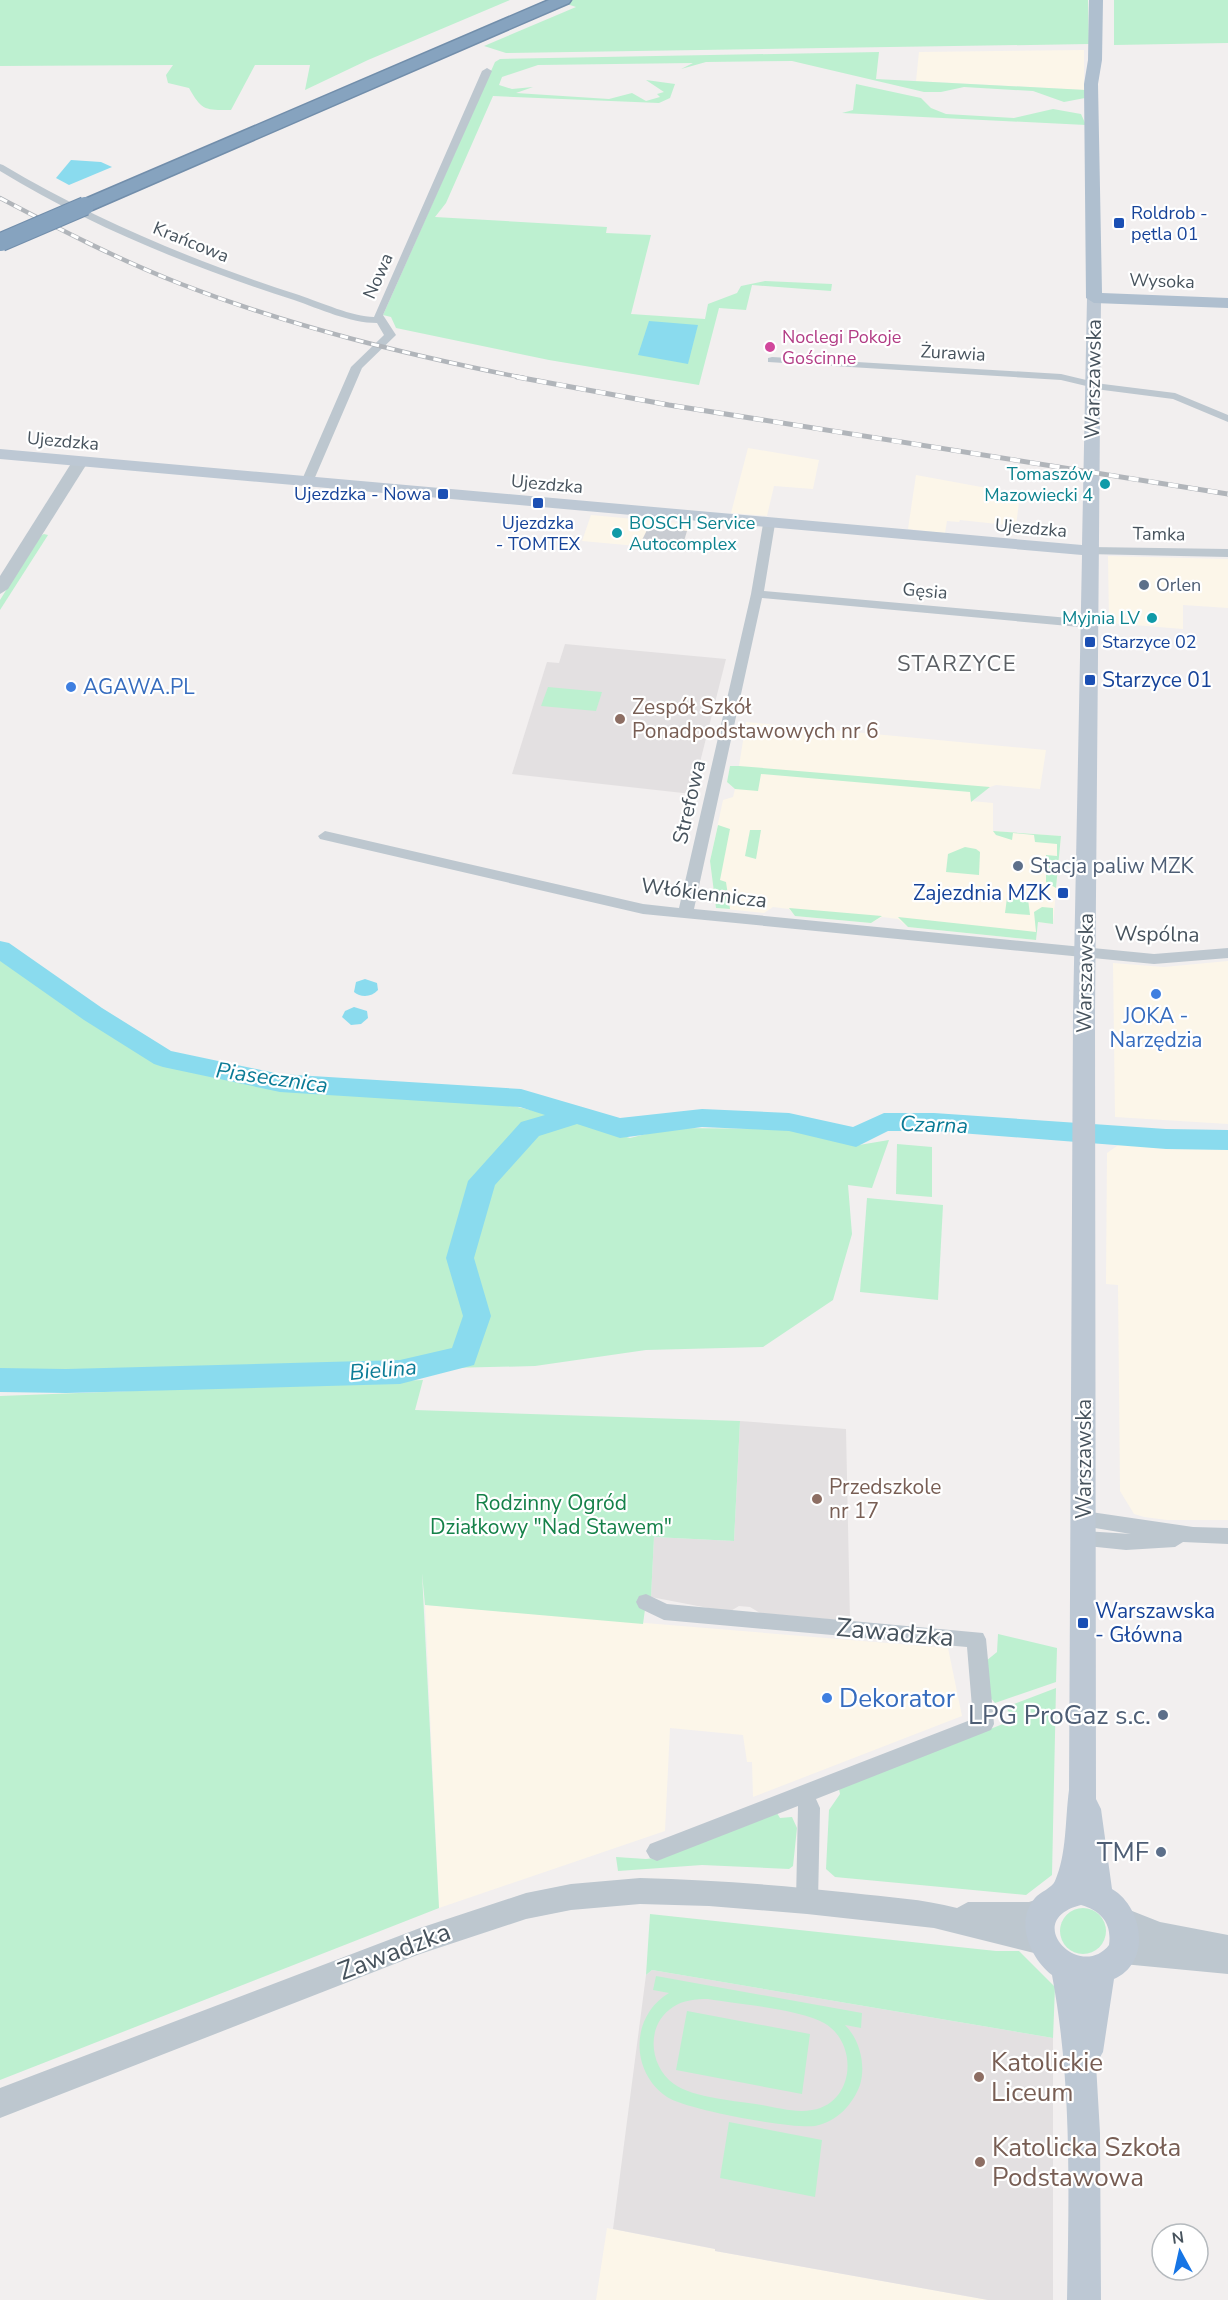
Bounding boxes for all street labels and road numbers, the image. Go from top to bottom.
street label: Krańcowa [149,216,233,268]
street label: Nowa [357,249,399,303]
street label: Wysoka [1129,268,1195,294]
street label: Warszawska [1078,319,1108,439]
street label: Żurawia [920,339,986,367]
street label: Ujezdzka [26,426,100,456]
street label: Ujezdzka [510,469,584,499]
street label: Ujezdzka [994,513,1068,543]
street label: Tamka [1132,522,1186,546]
street label: Gęsia [902,577,948,605]
street label: Strefowa [666,757,712,847]
street label: Włókiennicza [639,871,769,915]
street label: Warszawska [1070,913,1100,1033]
street label: Wspólna [1114,919,1200,949]
street label: Warszawska [1070,1399,1098,1519]
street label: Zawadzka [835,1610,955,1655]
street label: Zawadzka [333,1914,456,1989]

